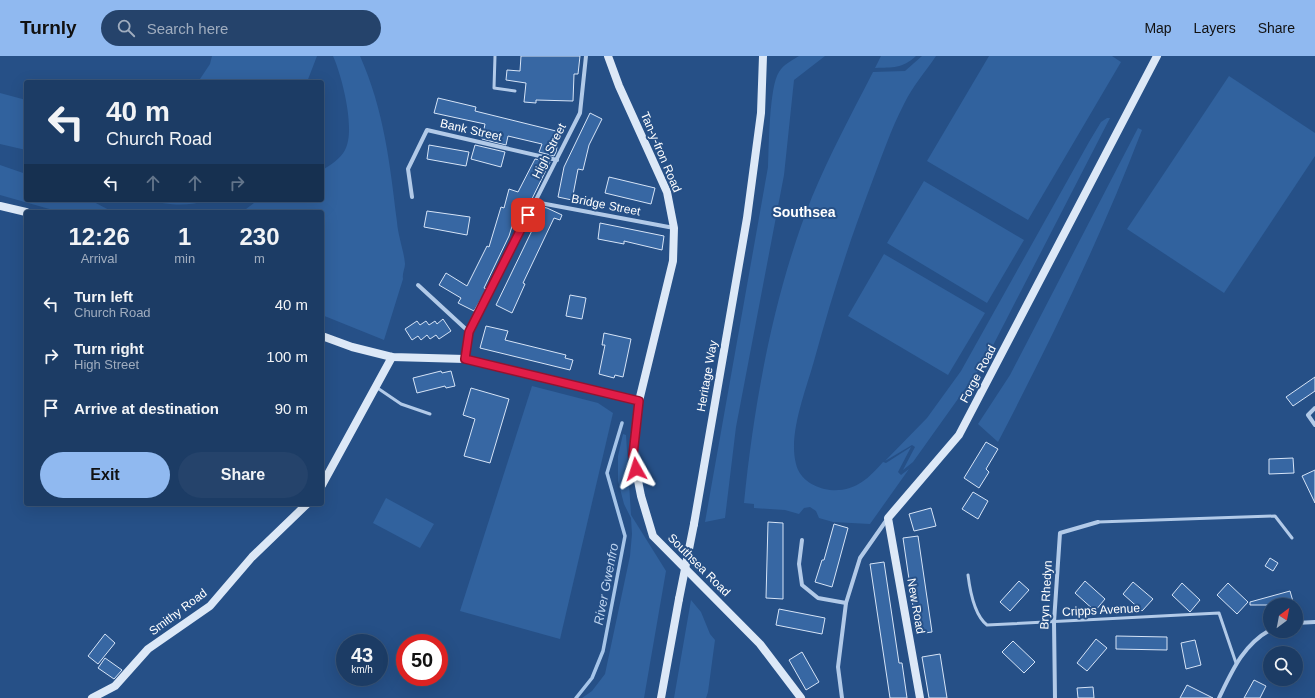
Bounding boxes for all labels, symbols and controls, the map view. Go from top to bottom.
search box [101,10,381,46]
text: Turnly [20,17,77,38]
icon: search [115,17,137,39]
text: Search here [147,20,228,37]
text: Map [1144,20,1172,36]
text: Layers [1194,20,1236,36]
text: Share [1258,20,1295,36]
icon: left [40,96,92,148]
text: 40 m [106,96,170,127]
street label: Tan-y-fron Road [638,110,684,194]
street label: Bank Street [439,116,504,144]
street label: High Street [529,120,569,181]
text: Church Road [106,129,212,149]
icon: left [100,172,122,194]
icon: ahead [142,172,164,194]
icon: ahead [184,172,206,194]
icon: right [226,172,248,194]
street label: Bridge Street [570,191,642,219]
pin [511,198,545,232]
icon: arrive [517,204,539,226]
district label: Southsea [772,204,836,220]
text: 12:26 [68,223,130,250]
text: 1 [178,223,191,250]
text: 230 [240,223,280,250]
text: Arrival [81,251,118,266]
text: min [174,251,195,266]
text: m [254,251,265,266]
text: Turn left [74,288,133,305]
icon: left [40,293,62,315]
text: 40 m [275,296,308,313]
text: Church Road [74,305,151,320]
street label: Heritage Way [694,339,720,413]
text: Turn right [74,340,144,357]
street label: Forge Road [957,343,999,405]
icon: right [40,345,62,367]
text: 100 m [266,348,308,365]
text: High Street [74,357,139,372]
icon: arrive [40,397,62,419]
text: Arrive at destination [74,400,219,417]
text: 90 m [275,400,308,417]
position arrow [615,448,657,490]
button: Exit [40,452,170,498]
button: Share [178,452,308,498]
street label: Southsea Road [665,531,733,599]
water label: River Gwenfro [591,542,621,626]
street label: Bryn Rhedyn [1037,560,1055,630]
street label: New Road [904,577,928,635]
street label: Smithy Road [146,586,210,638]
north arrow [1263,598,1303,638]
map controls [1263,598,1303,686]
street label: Cripps Avenue [1062,601,1141,619]
speed limit sign: 50 [396,634,448,686]
text: 43 [351,644,373,666]
button: search [1263,646,1303,686]
text: km/h [351,664,373,675]

